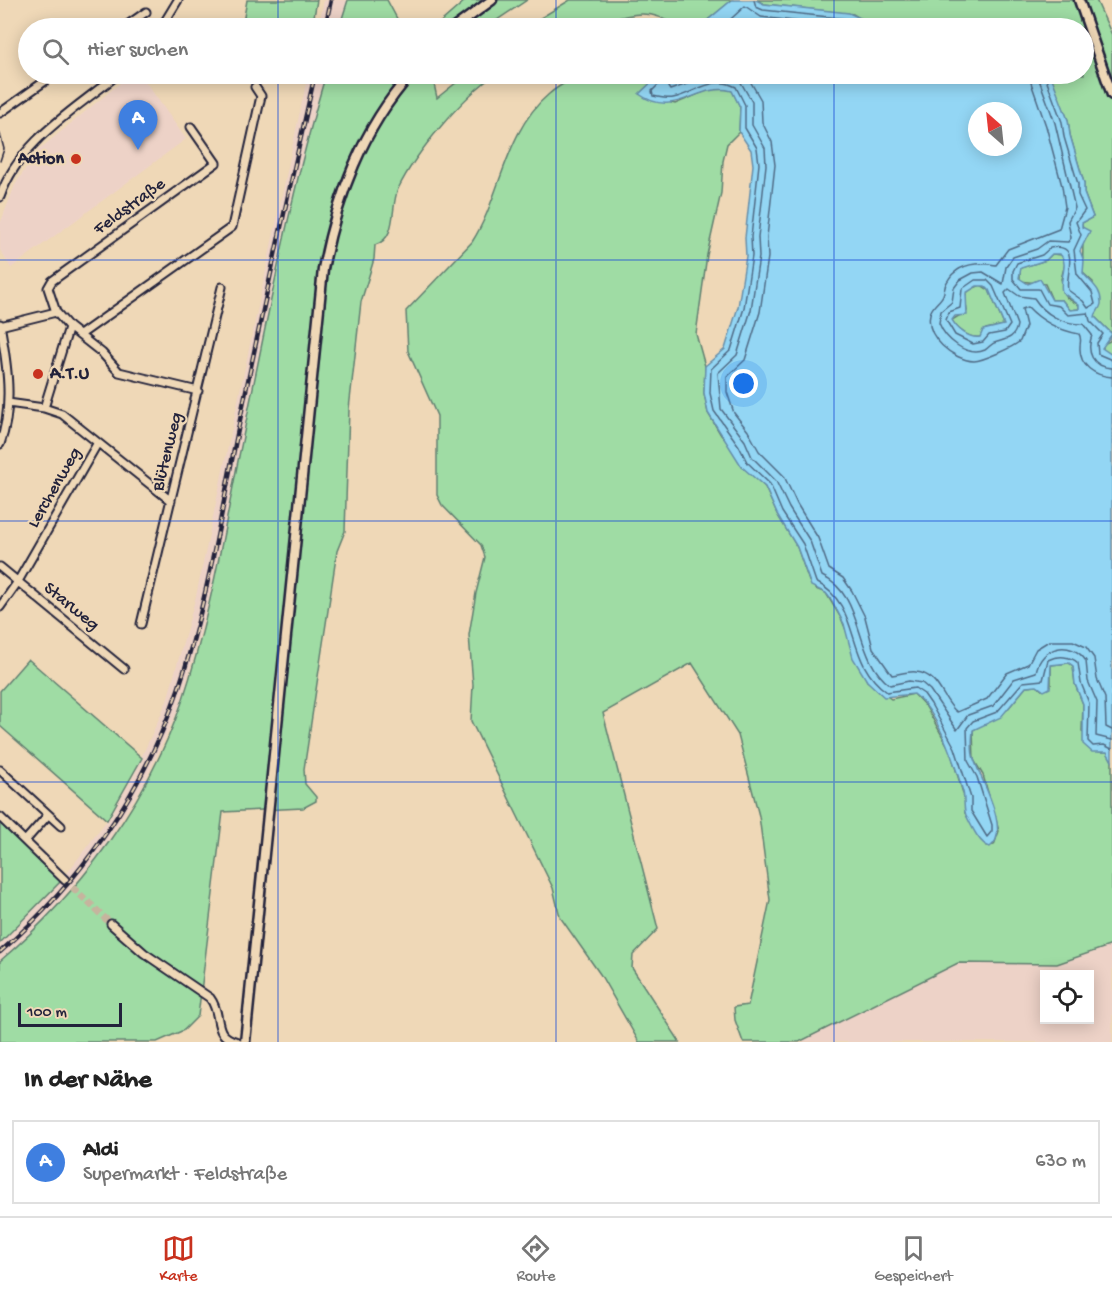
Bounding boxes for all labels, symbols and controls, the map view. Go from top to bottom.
search box [18,18,1094,84]
icon: search [39,35,72,68]
text: Hier suchen [87,38,188,64]
pin: A [118,100,158,150]
north arrow [968,102,1022,156]
place label: Action [17,149,64,170]
marker: Action [69,152,83,166]
street label: Feldstraße [89,174,171,241]
place label: A.T.U [49,364,90,385]
marker: A.T.U [31,367,45,381]
your location [729,369,758,398]
street label: Blütenweg [148,411,188,494]
street label: Lerchenweg [24,444,86,532]
street label: Starweg [39,578,103,636]
map controls [1040,970,1094,1024]
button: locate [1040,970,1094,1024]
scale bar [18,1000,122,1028]
text: 100 m [27,1004,67,1023]
text: In der Nähe [24,1066,152,1097]
text: Aldi [83,1138,118,1164]
text: A [40,1151,51,1174]
text: 630 m [1035,1151,1086,1174]
text: Supermarkt · Feldstraße [83,1164,287,1187]
tab: Karte [159,1232,198,1287]
tab: Route [516,1232,555,1287]
tab: Gespeichert [874,1232,953,1287]

